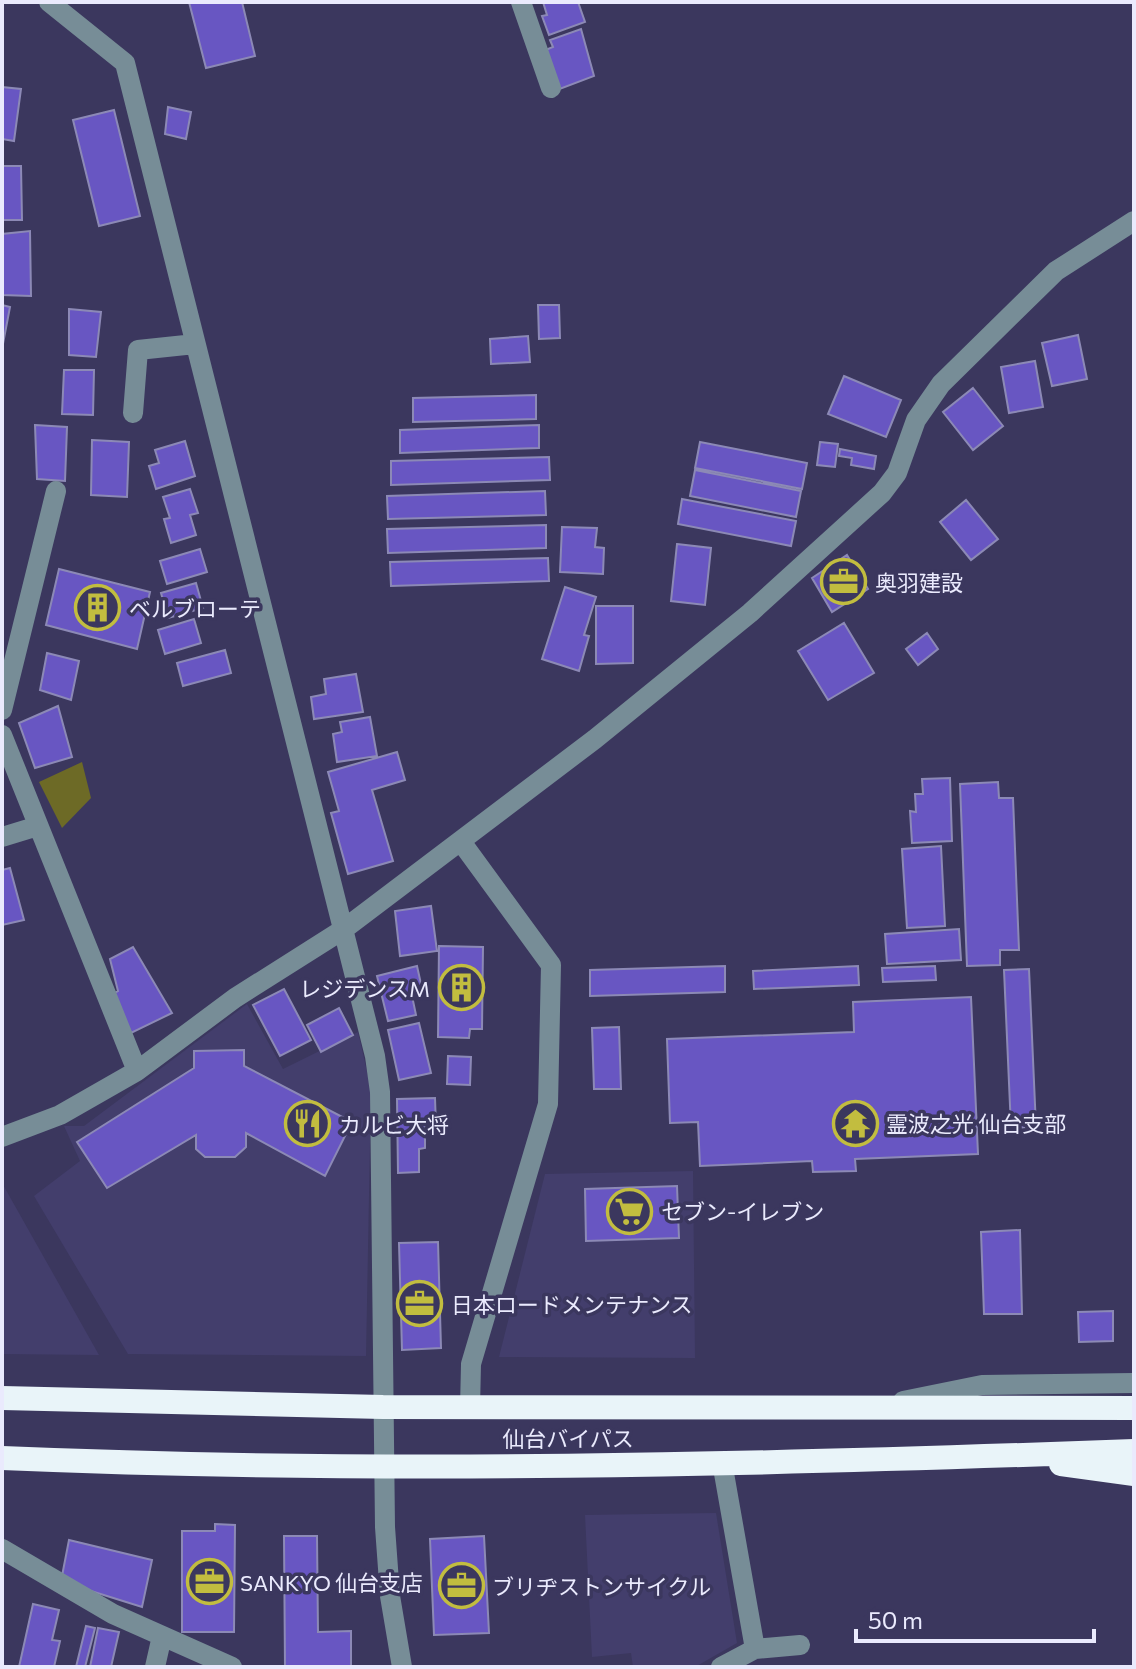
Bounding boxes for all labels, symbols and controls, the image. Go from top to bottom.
office icon: 奥羽建設 [820,558,868,606]
place label: 奥羽建設 [875,569,963,596]
building icon: ベルブローテ [74,584,122,632]
place label: ベルブローテ [129,595,261,622]
building icon: レジデンスM [437,964,485,1012]
place label: レジデンスM [299,975,430,1002]
temple icon: 霊波之光 仙台支部 [831,1099,879,1147]
restaurant icon: カルビ大将 [284,1100,332,1148]
place label: 霊波之光 仙台支部 [886,1110,1066,1137]
place label: カルビ大将 [339,1111,449,1138]
supermarket icon: セブン-イレブン [606,1187,654,1235]
place label: セブン-イレブン [661,1198,824,1225]
office icon: 日本ロードメンテナンス [396,1280,444,1328]
place label: 日本ロードメンテナンス [451,1291,693,1318]
street label: 仙台バイパス [502,1425,634,1452]
office icon: SANKYO 仙台支店 [185,1558,233,1606]
office icon: ブリヂストンサイクル [437,1562,485,1610]
place label: SANKYO 仙台支店 [240,1569,423,1596]
place label: ブリヂストンサイクル [492,1573,711,1600]
scale bar [856,1593,1094,1643]
text: 50 m [868,1605,923,1634]

